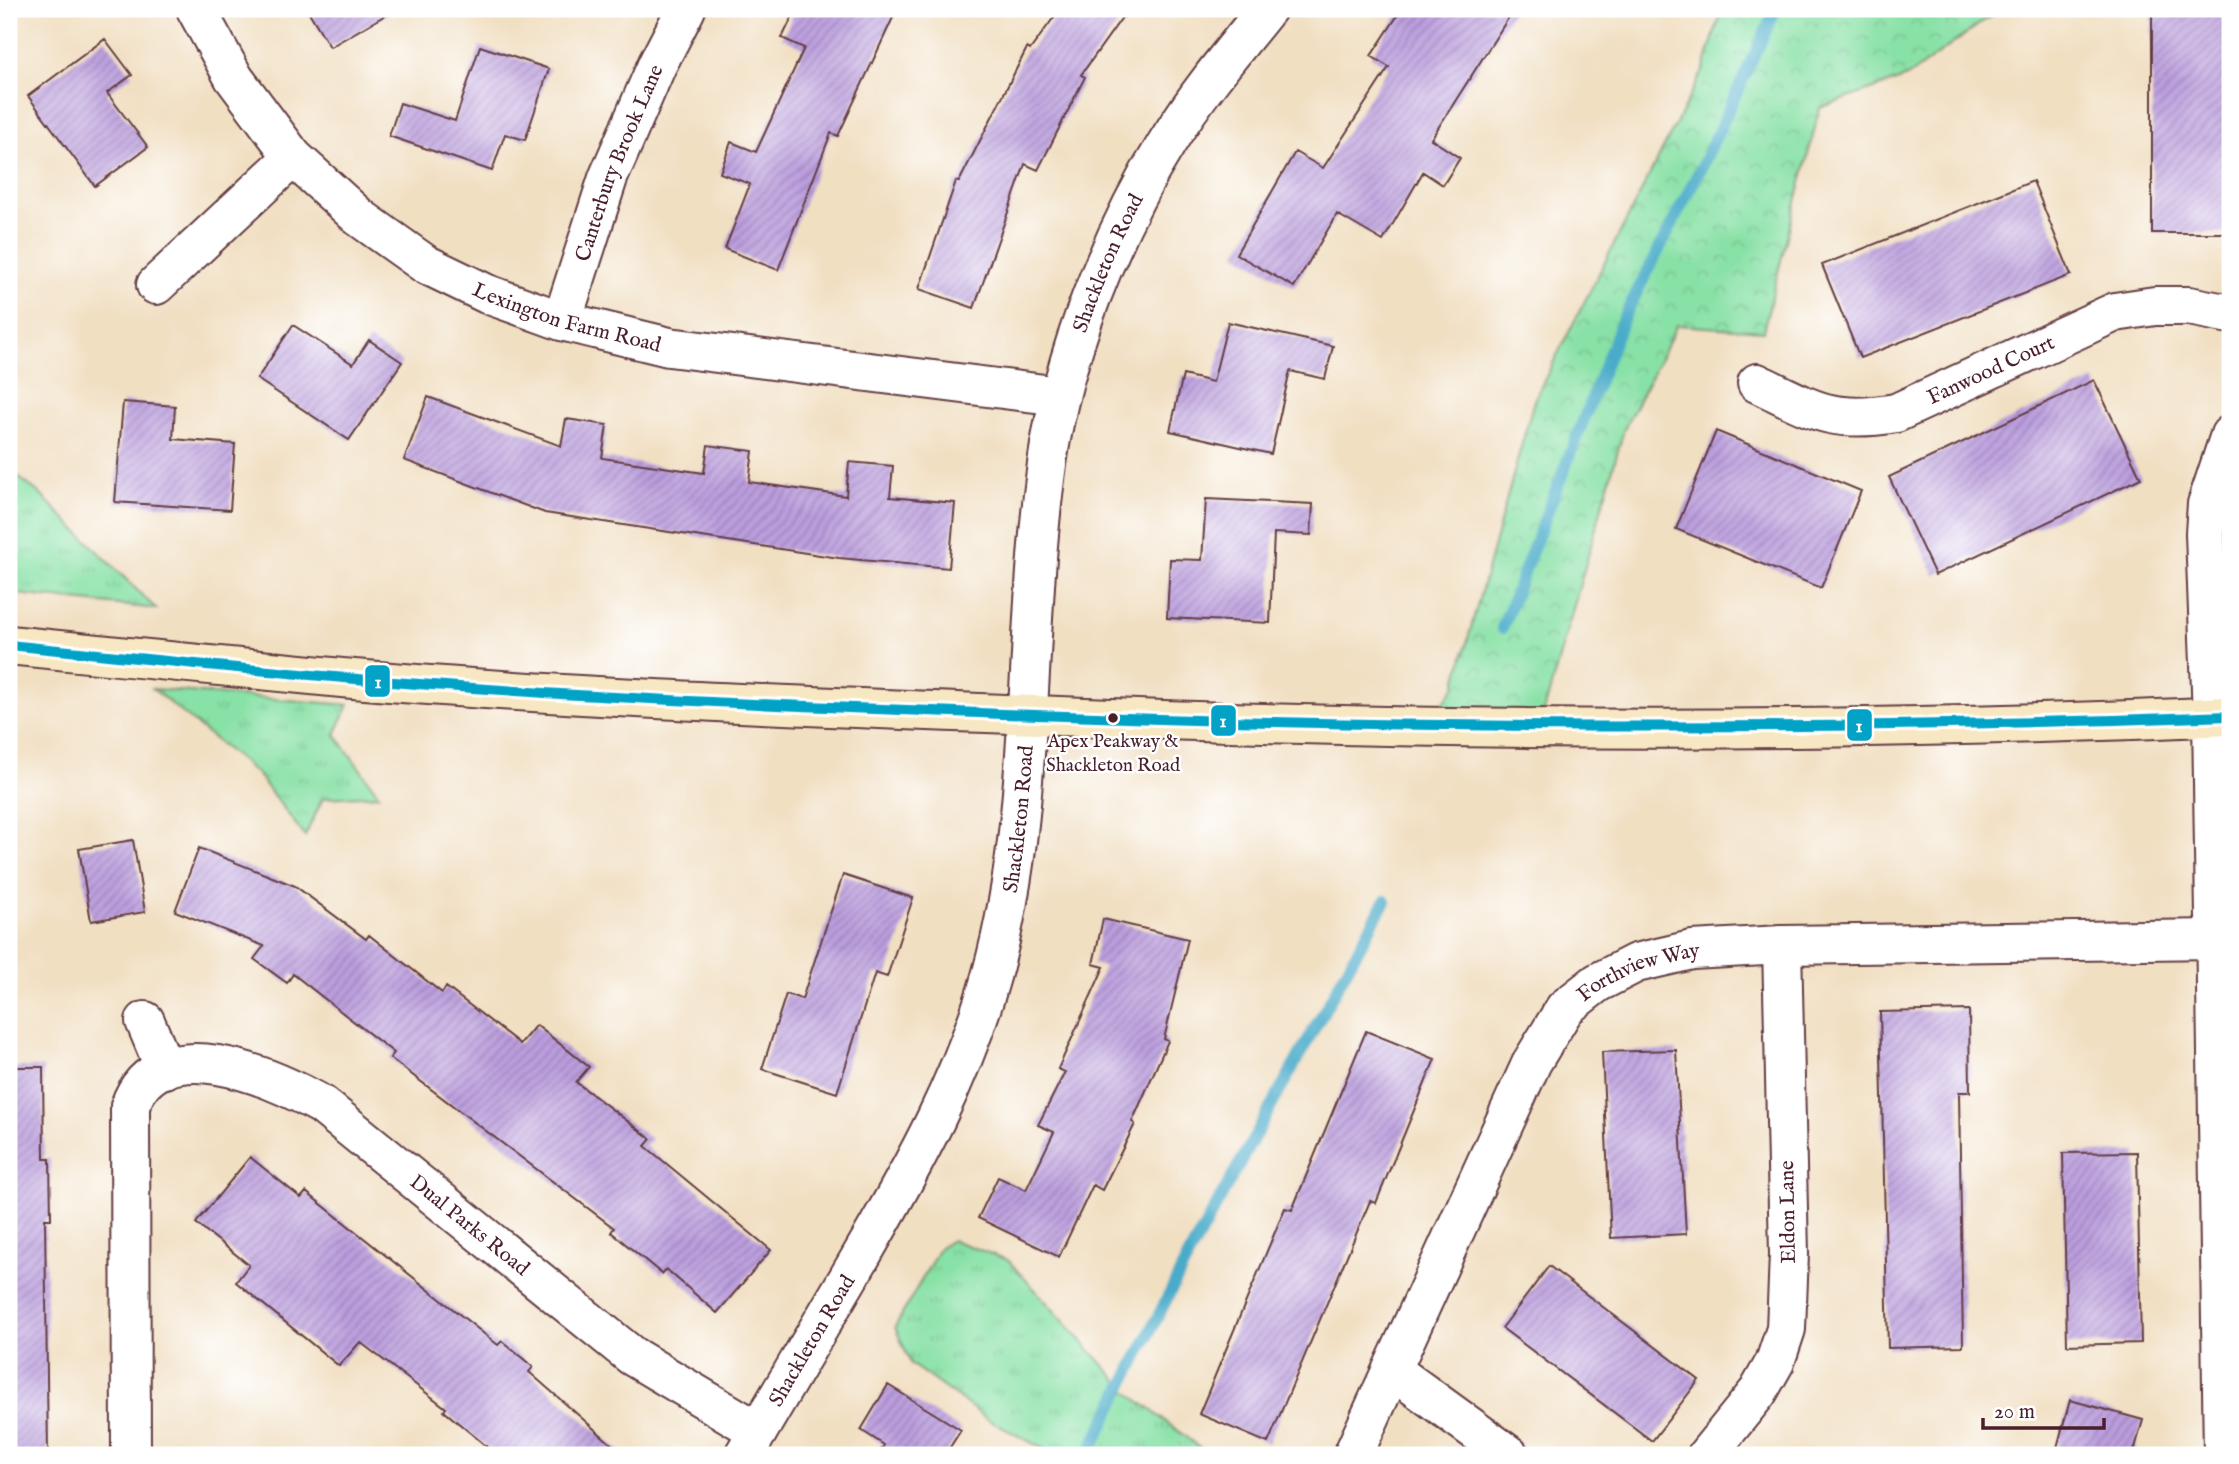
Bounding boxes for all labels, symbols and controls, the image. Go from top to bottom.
street label: Canterbury Brook Lane [570,61,671,265]
street label: Shackleton Road [1068,189,1151,336]
street label: Lexington Farm Road [468,277,664,360]
street label: Fanwood Court [1923,330,2059,412]
line badge: 1 [364,664,391,698]
text: 1 [374,671,382,695]
line badge: 1 [1210,704,1237,737]
line badge: 1 [1846,708,1873,742]
text: 1 [1219,710,1227,734]
marker: Apex Peakway & Shackleton Road [1106,711,1120,725]
text: 1 [1855,715,1863,739]
place label: Apex Peakway & Shackleton Road [1046,730,1181,778]
street label: Shackleton Road [998,744,1041,895]
street label: Forthview Way [1572,938,1701,1009]
street label: Eldon Lane [1774,1160,1803,1264]
street label: Dual Parks Road [403,1169,535,1283]
street label: Shackleton Road [763,1270,862,1412]
scale bar [1983,1387,2104,1431]
text: 20 m [1994,1399,2035,1426]

